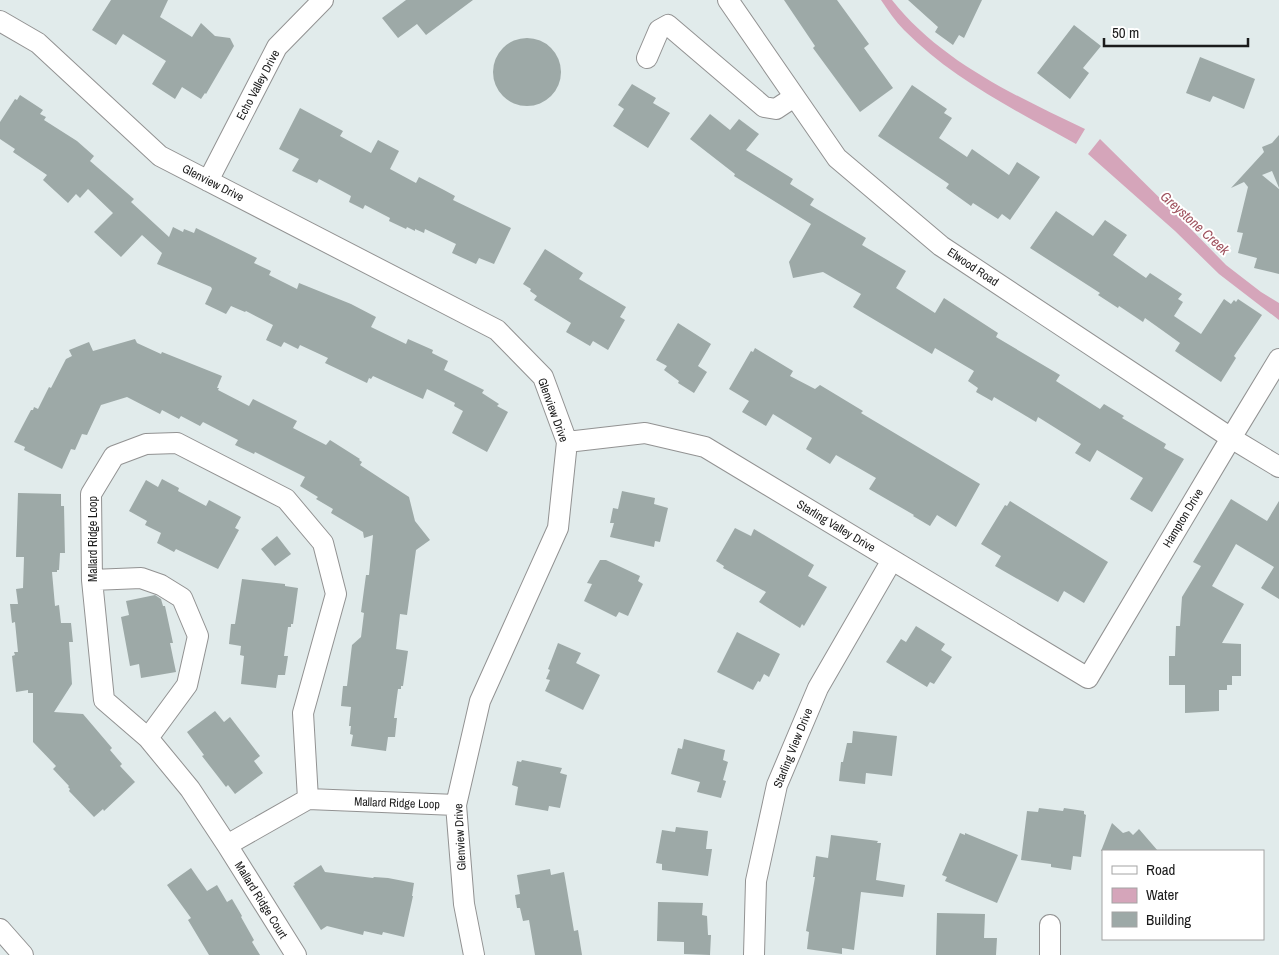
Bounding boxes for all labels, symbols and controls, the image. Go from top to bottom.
scale bar [1104,15,1248,47]
text: 50 m [1112,22,1139,43]
street label: Echo Valley Drive [233,47,283,123]
street label: Glenview Drive [179,161,247,205]
water label: Greystone Creek [1157,187,1234,260]
street label: Elwood Road [944,244,1002,290]
street label: Glenview Drive [534,376,572,444]
street label: Hampton Drive [1159,486,1207,550]
street label: Mallard Ridge Loop [85,496,101,582]
street label: Starling Valley Drive [794,496,878,556]
street label: Starling View Drive [770,706,816,790]
street label: Mallard Ridge Loop [354,794,440,812]
street label: Glenview Drive [450,803,470,871]
legend [1102,850,1264,940]
street label: Mallard Ridge Court [231,858,291,942]
text: Road [1146,859,1175,880]
text: Water [1146,884,1178,905]
text: Building [1146,909,1191,930]

